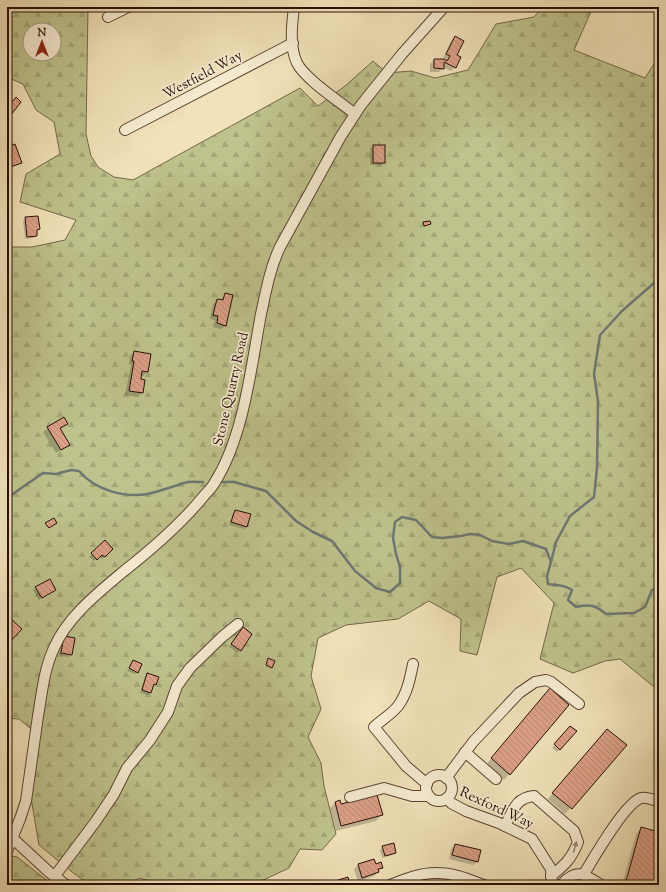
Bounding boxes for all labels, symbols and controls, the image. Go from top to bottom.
north arrow [22,22,62,62]
text: N [37,25,47,41]
street label: Westfield Way [160,46,246,105]
street label: Stone Quarry Road [209,330,255,448]
street label: Rexford Way [456,783,537,835]
one-way arrow [573,840,579,853]

